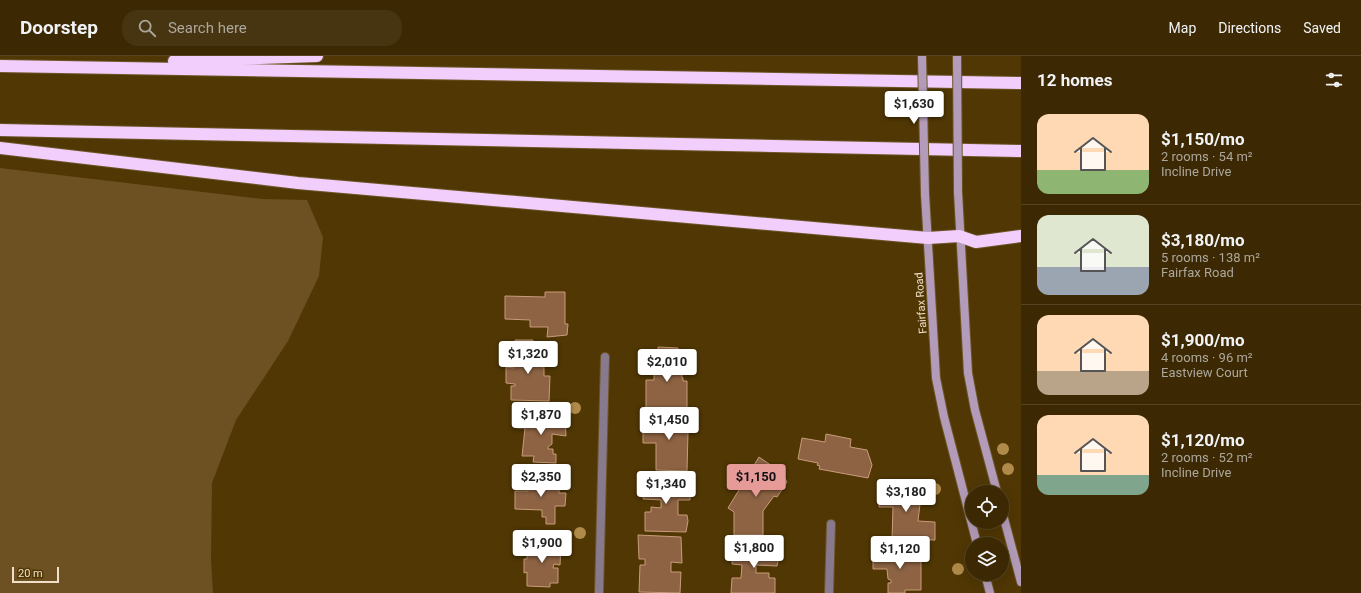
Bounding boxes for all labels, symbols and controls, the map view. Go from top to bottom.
search box [122,10,402,46]
text: Doorstep [20,16,98,39]
icon: search [136,17,158,39]
text: Search here [168,19,247,37]
text: Map [1169,20,1196,36]
text: Directions [1218,20,1281,36]
text: Saved [1303,20,1341,36]
icon: filters [1323,69,1345,91]
text: 12 homes [1037,70,1113,90]
pin: $1,630 [881,91,947,125]
text: $1,630 [894,96,934,111]
text: $1,150/mo [1161,129,1245,149]
icon: home [1069,130,1117,178]
text: 2 rooms · 54 m² [1161,149,1253,164]
text: Incline Drive [1161,164,1231,179]
text: $3,180/mo [1161,230,1245,250]
icon: home [1069,231,1117,279]
text: 5 rooms · 138 m² [1161,250,1260,265]
text: Fairfax Road [1161,265,1234,280]
street label: Fairfax Road [912,272,930,334]
text: $1,900/mo [1161,330,1245,350]
icon: home [1069,331,1117,379]
pin: $1,320 [495,341,561,375]
text: $1,320 [508,346,548,361]
pin: $2,010 [634,349,700,383]
text: 4 rooms · 96 m² [1161,350,1253,365]
text: $2,010 [647,354,687,369]
text: Eastview Court [1161,365,1248,380]
pin: $1,870 [508,402,574,436]
text: $1,870 [521,407,561,422]
pin: $1,450 [636,407,702,441]
text: $1,450 [649,412,689,427]
text: $1,120/mo [1161,430,1245,450]
icon: home [1069,431,1117,479]
text: 2 rooms · 52 m² [1161,450,1253,465]
pin: $2,350 [508,464,574,498]
pin: $1,150 [723,464,789,498]
text: Incline Drive [1161,465,1231,480]
text: $2,350 [521,469,561,484]
text: $1,150 [736,469,776,484]
pin: $1,340 [633,471,699,505]
text: $1,340 [646,476,686,491]
pin: $3,180 [873,479,939,513]
text: $3,180 [886,484,926,499]
map controls [965,485,1009,581]
button: locate [965,485,1009,529]
pin: $1,900 [509,530,575,564]
text: $1,900 [522,535,562,550]
pin: $1,800 [721,535,787,569]
pin: $1,120 [867,536,933,570]
button: layers [965,537,1009,581]
text: $1,800 [734,540,774,555]
text: $1,120 [880,541,920,556]
scale bar [12,565,59,584]
text: 20 m [18,567,43,580]

